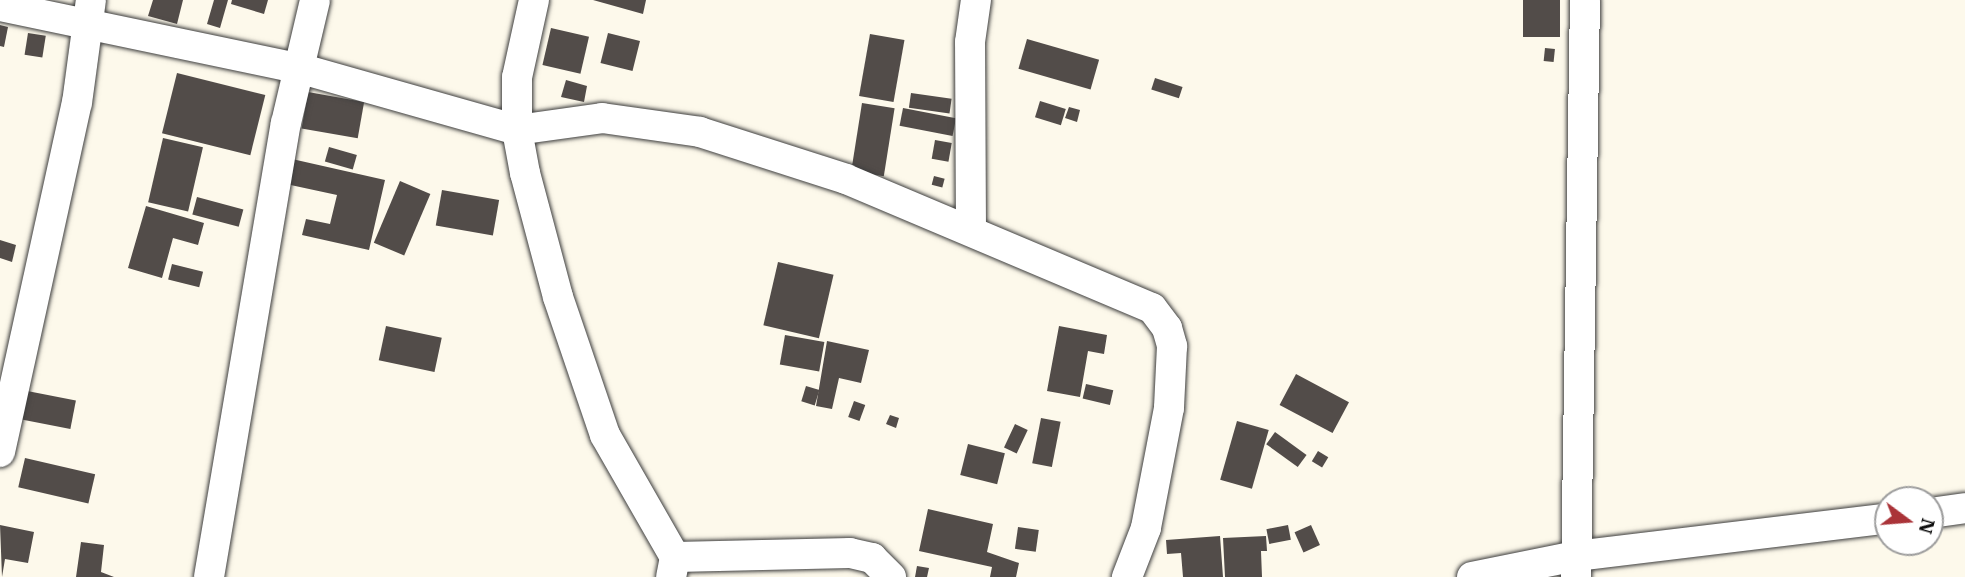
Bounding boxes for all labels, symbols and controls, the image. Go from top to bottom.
north arrow [1874,486,1944,556]
text: N [1914,516,1941,537]

